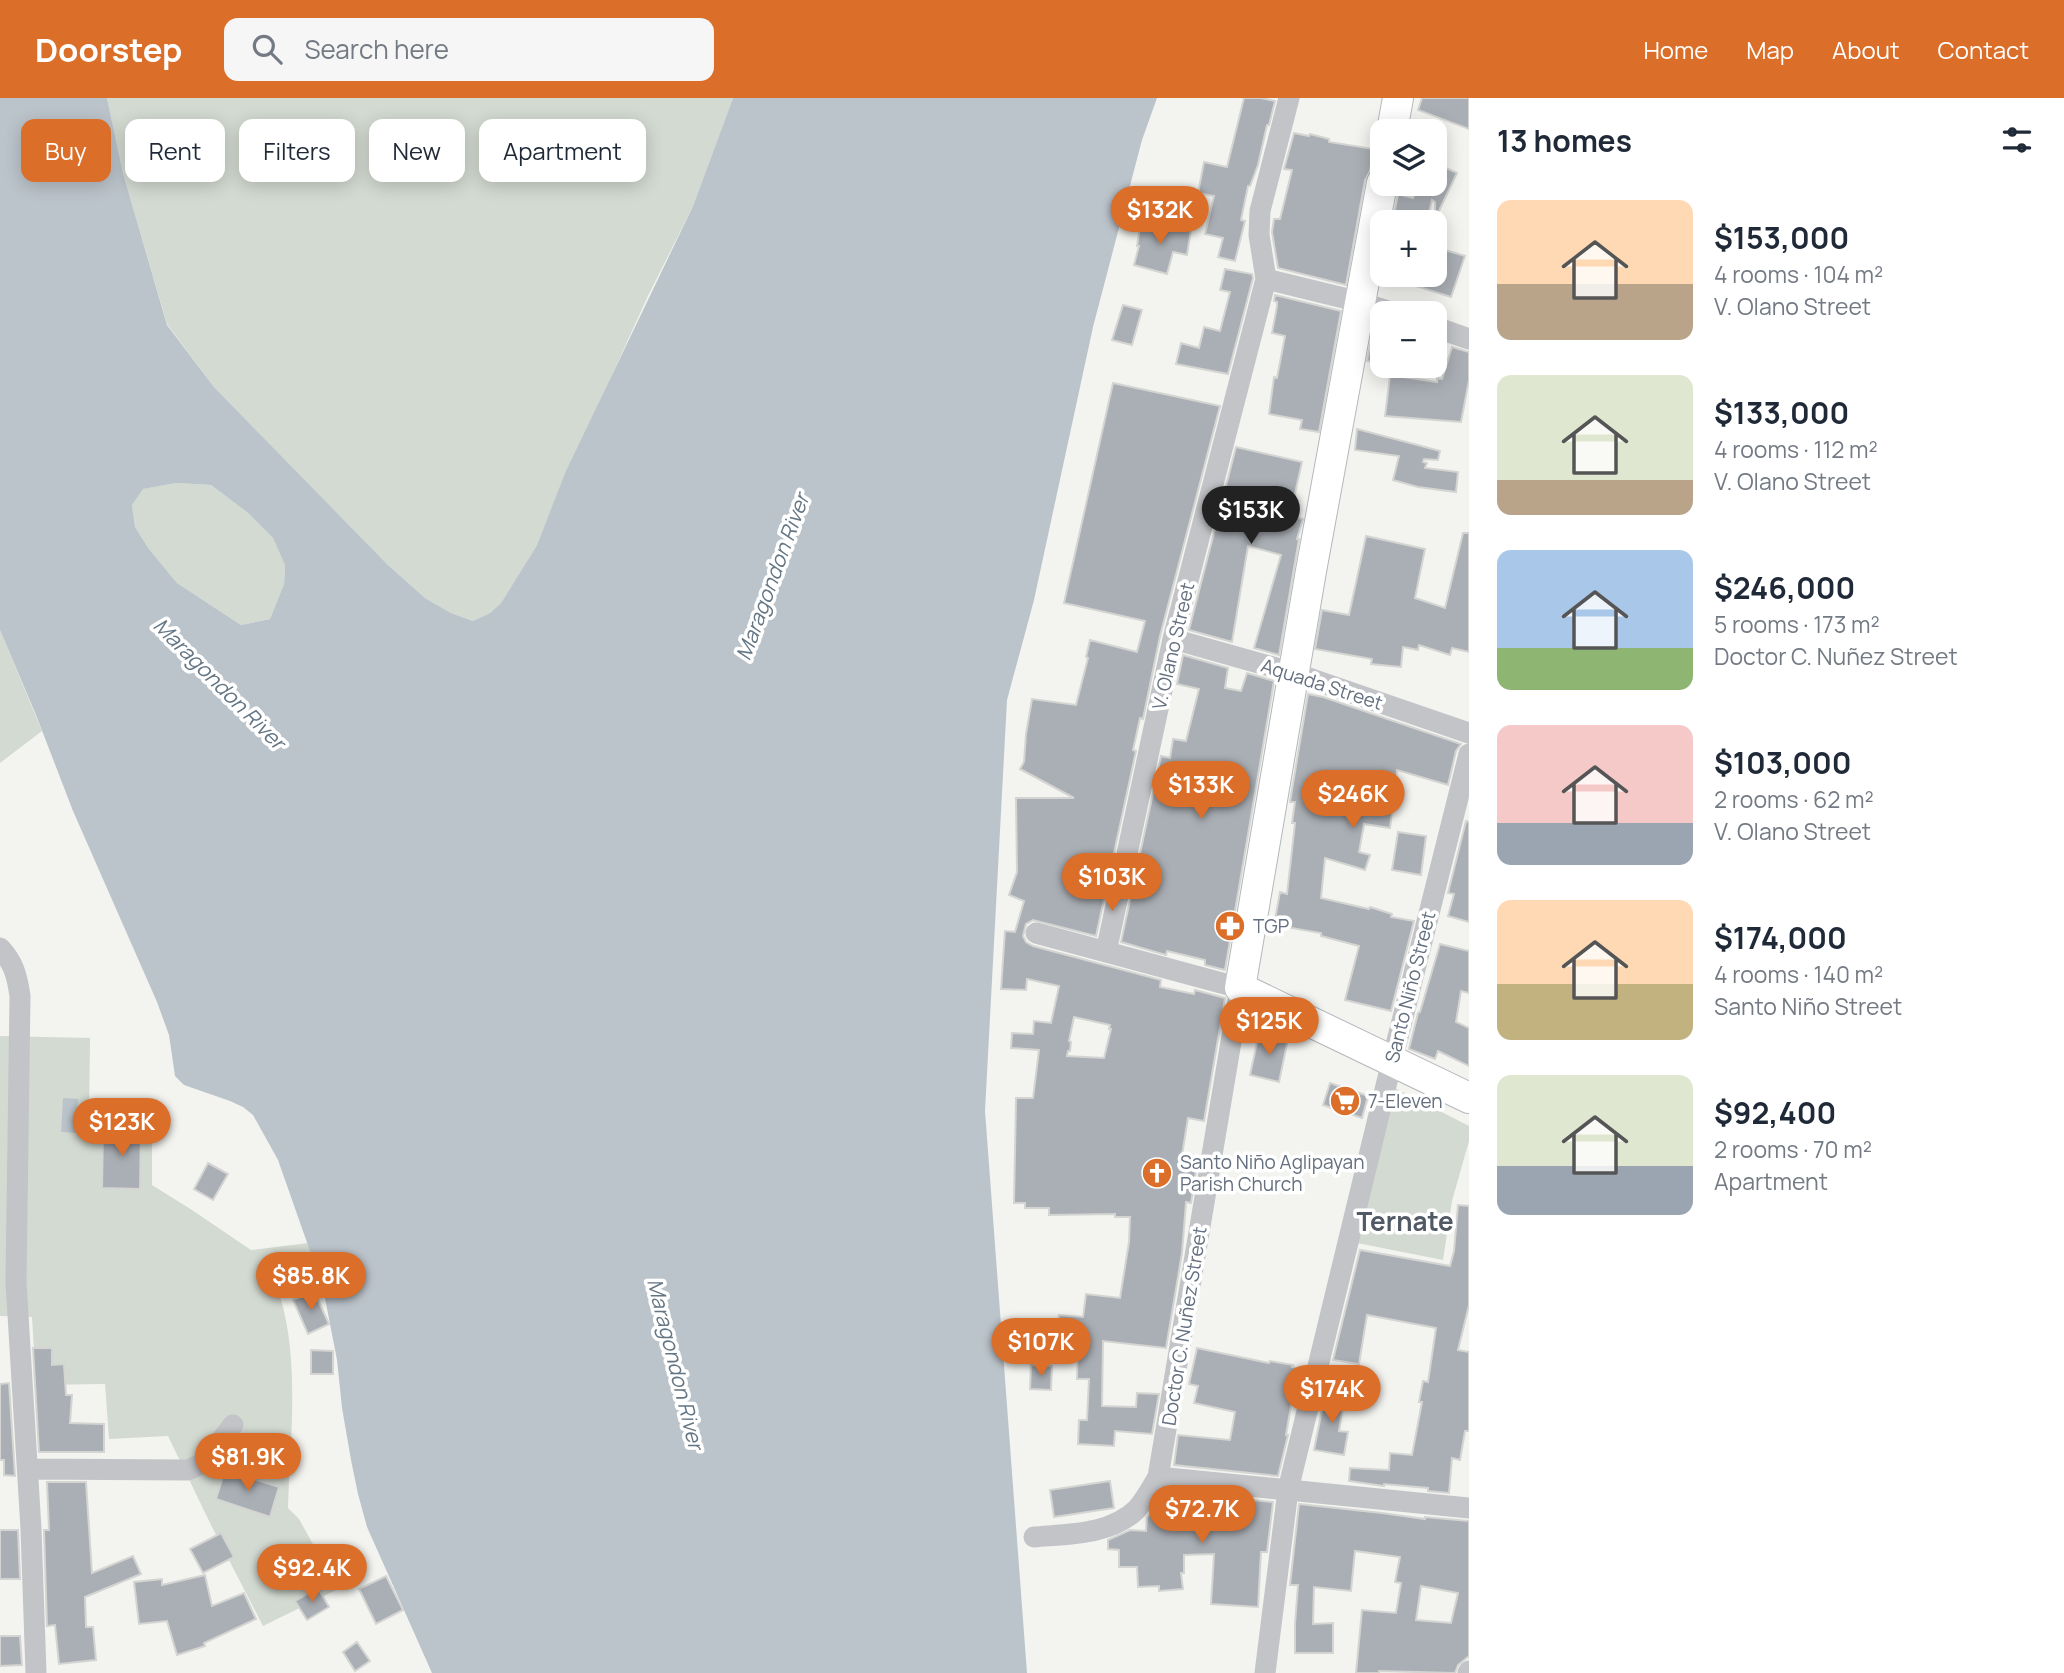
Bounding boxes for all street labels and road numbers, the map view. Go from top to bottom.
street label: V. Olano Street [1146,580,1200,712]
street label: Aquada Street [1258,652,1386,716]
street label: Santo Niño Street [1379,908,1441,1066]
street label: Doctor C. Nuñez Street [1155,1225,1213,1427]

